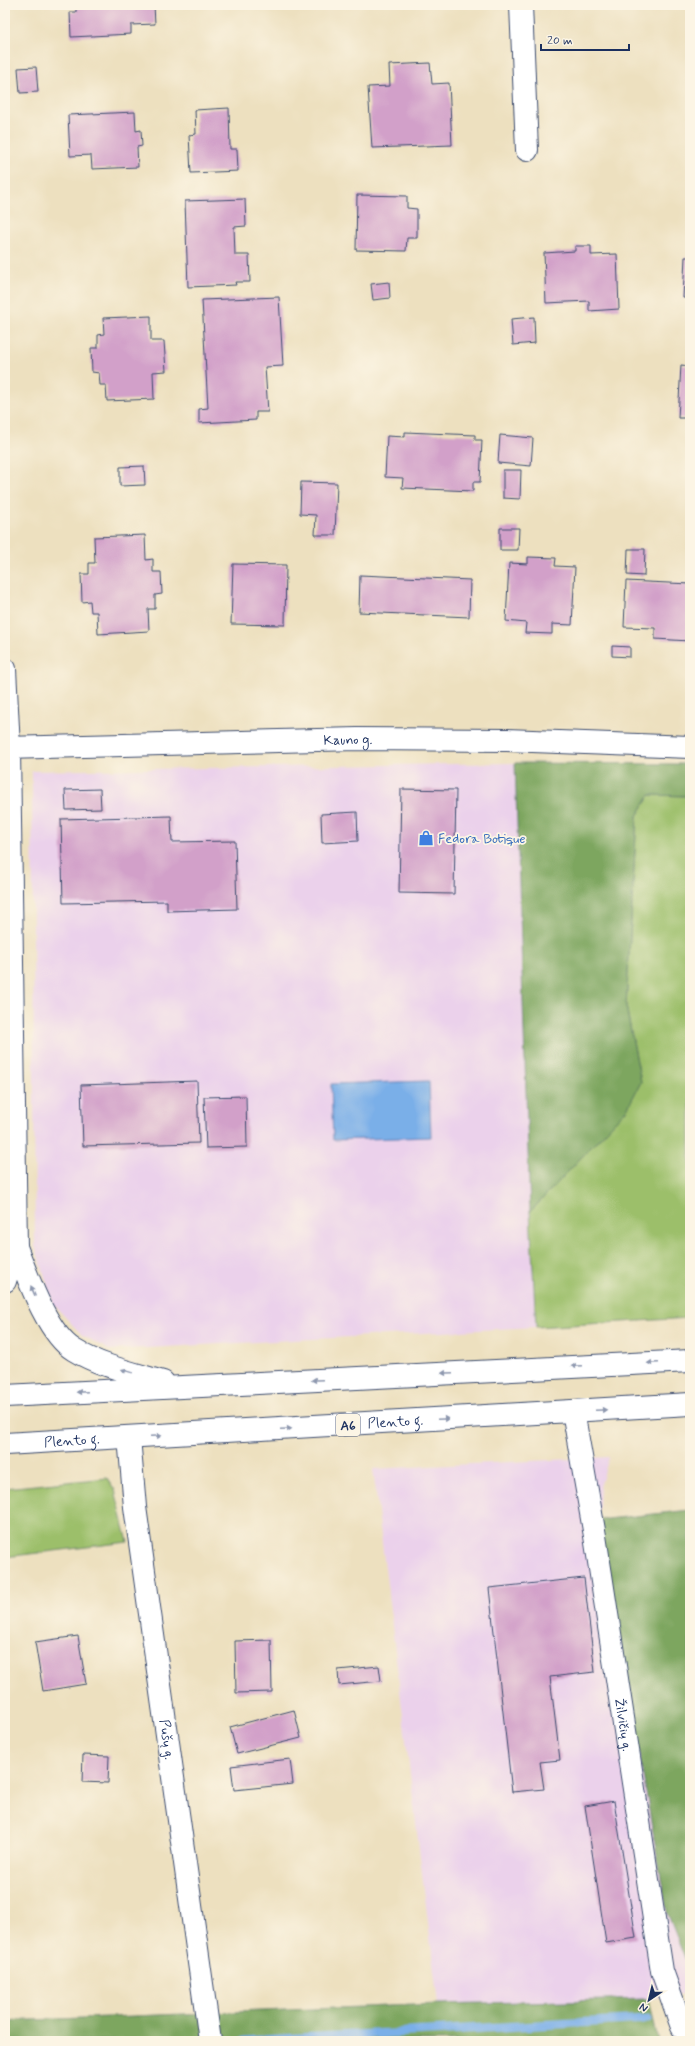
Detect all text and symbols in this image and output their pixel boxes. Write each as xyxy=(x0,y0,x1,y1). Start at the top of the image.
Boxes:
scale bar xyxy=(541,26,629,52)
text: 20 m xyxy=(547,33,573,49)
street label: Kauno g. xyxy=(323,731,373,750)
shop icon: Fedora Botique xyxy=(417,829,435,847)
place label: Fedora Botique xyxy=(438,830,526,848)
one-way arrow xyxy=(29,1284,35,1296)
one-way arrow xyxy=(647,1359,659,1366)
one-way arrow xyxy=(571,1363,583,1370)
one-way arrow xyxy=(120,1368,132,1374)
one-way arrow xyxy=(440,1370,453,1376)
one-way arrow xyxy=(311,1376,323,1383)
one-way arrow xyxy=(76,1389,88,1396)
one-way arrow xyxy=(595,1406,607,1413)
street label: Plento g. xyxy=(367,1412,424,1433)
road number: A6 xyxy=(336,1414,360,1436)
one-way arrow xyxy=(437,1416,449,1423)
one-way arrow xyxy=(280,1425,292,1432)
street label: Plento g. xyxy=(44,1430,100,1452)
one-way arrow xyxy=(150,1432,162,1439)
street label: Žilvičių g. xyxy=(610,1697,636,1753)
street label: Pušų g. xyxy=(155,1718,178,1761)
north arrow xyxy=(629,1980,669,2020)
text: N xyxy=(637,2000,651,2015)

